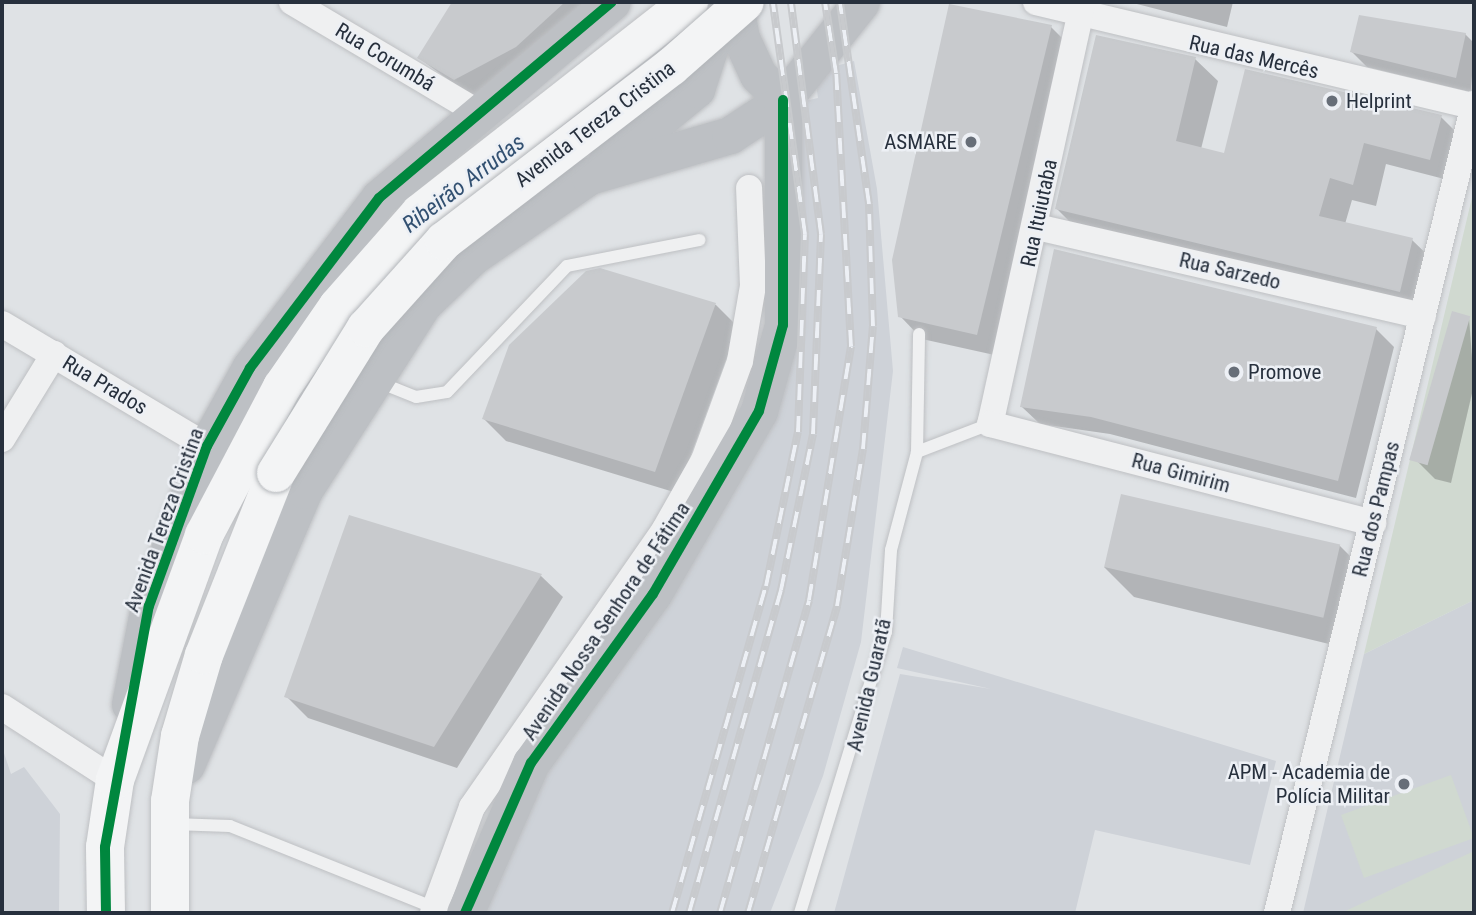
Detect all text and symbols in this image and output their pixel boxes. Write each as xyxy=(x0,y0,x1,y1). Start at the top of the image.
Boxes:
street label: Rua Corumbá xyxy=(331,18,439,96)
street label: Rua das Mercês xyxy=(1187,30,1321,84)
street label: Avenida Tereza Cristina xyxy=(510,55,680,193)
place label: Helprint xyxy=(1346,88,1412,114)
marker: Helprint xyxy=(1324,93,1340,109)
water label: Ribeirão Arrudas xyxy=(397,129,531,239)
place label: ASMARE xyxy=(884,129,957,155)
marker: ASMARE xyxy=(963,134,979,150)
street label: Rua Ituiutaba xyxy=(1015,157,1063,269)
street label: Rua Sarzedo xyxy=(1177,247,1283,295)
street label: Rua Prados xyxy=(58,350,152,420)
place label: Promove xyxy=(1248,359,1321,385)
marker: Promove xyxy=(1226,364,1242,380)
street label: Avenida Tereza Cristina xyxy=(119,424,209,616)
street label: Rua dos Pampas xyxy=(1347,439,1405,579)
street label: Rua Gimirim xyxy=(1129,448,1233,498)
street label: Avenida Nossa Senhora de Fátima xyxy=(517,497,695,745)
street label: Avenida Guaratã xyxy=(841,616,897,754)
place label: APM - Academia de Polícia Militar xyxy=(1228,759,1390,809)
marker: APM - Academia de Polícia Militar xyxy=(1396,776,1412,792)

